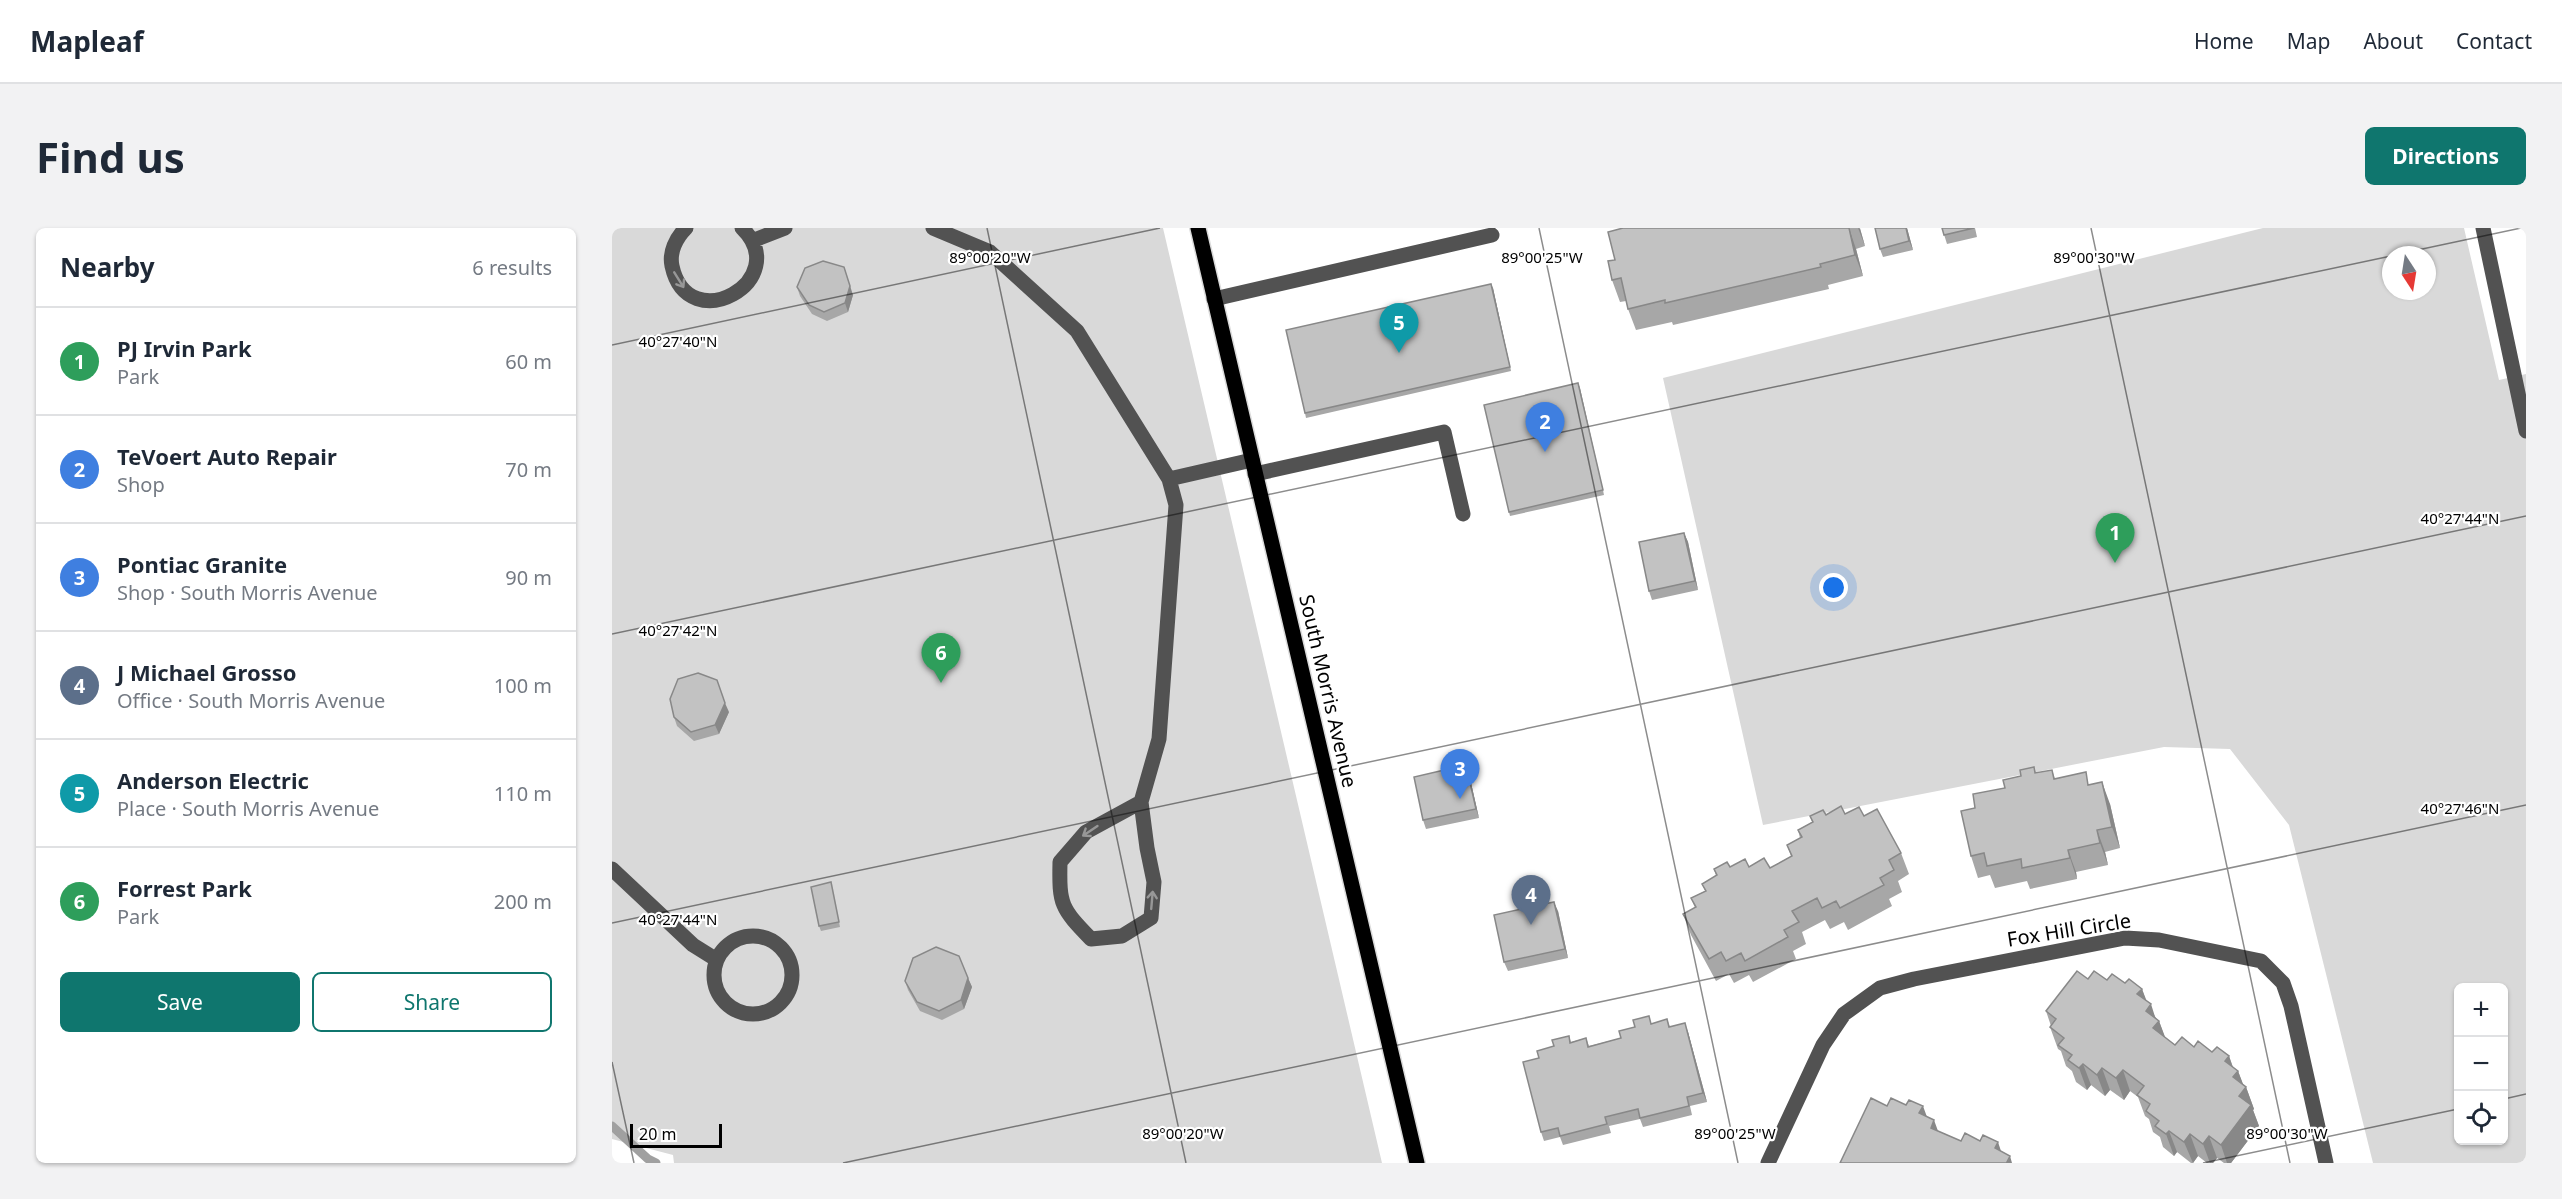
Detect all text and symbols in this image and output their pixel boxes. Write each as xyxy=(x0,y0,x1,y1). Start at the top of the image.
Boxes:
text: Mapleaf xyxy=(30,22,144,60)
text: Home xyxy=(2194,27,2254,55)
text: Map xyxy=(2287,27,2330,55)
text: About xyxy=(2363,27,2423,55)
text: Contact xyxy=(2456,27,2532,55)
button: Directions xyxy=(2365,127,2526,185)
text: Find us xyxy=(36,128,185,185)
north arrow xyxy=(2382,246,2436,300)
text: 89°00'20"W xyxy=(949,247,1031,267)
text: 89°00'25"W xyxy=(1501,247,1583,267)
text: 89°00'30"W xyxy=(2053,247,2135,267)
text: Nearby xyxy=(60,249,155,285)
text: 6 results xyxy=(472,254,552,281)
one-way arrow xyxy=(673,272,685,289)
pin: 5 xyxy=(1380,304,1418,353)
text: 40°27'40"N xyxy=(639,331,717,351)
text: PJ Irvin Park xyxy=(117,333,252,363)
text: 1 xyxy=(74,348,85,375)
text: 60 m xyxy=(505,348,552,375)
text: Park xyxy=(117,363,159,390)
pin: 2 xyxy=(1526,402,1564,452)
text: TeVoert Auto Repair xyxy=(117,441,337,471)
text: 2 xyxy=(74,456,85,483)
text: 70 m xyxy=(505,456,552,483)
text: Shop xyxy=(117,471,165,498)
text: 40°27'44"N xyxy=(2421,508,2499,528)
pin: 1 xyxy=(2096,514,2134,563)
text: Pontiac Granite xyxy=(117,549,287,579)
text: 3 xyxy=(74,564,85,591)
text: 90 m xyxy=(505,564,552,591)
your location xyxy=(1819,573,1848,602)
text: Shop · South Morris Avenue xyxy=(117,579,378,606)
street label: South Morris Avenue xyxy=(1293,592,1364,790)
text: 40°27'42"N xyxy=(639,620,717,640)
pin: 6 xyxy=(922,634,960,683)
text: J Michael Grosso xyxy=(117,657,296,687)
text: 4 xyxy=(74,672,85,699)
text: 100 m xyxy=(494,672,552,699)
text: Office · South Morris Avenue xyxy=(117,687,385,714)
pin: 3 xyxy=(1440,750,1480,799)
text: Anderson Electric xyxy=(117,765,309,795)
text: 5 xyxy=(74,780,85,807)
text: 110 m xyxy=(494,780,552,807)
text: Place · South Morris Avenue xyxy=(117,795,379,822)
text: 40°27'46"N xyxy=(2421,798,2499,818)
one-way arrow xyxy=(1082,824,1099,837)
text: Forrest Park xyxy=(117,873,252,903)
pin: 4 xyxy=(1512,876,1550,925)
text: 6 xyxy=(74,888,85,915)
text: 200 m xyxy=(494,888,552,915)
one-way arrow xyxy=(1147,891,1158,911)
text: Park xyxy=(117,903,159,930)
street label: Fox Hill Circle xyxy=(2005,906,2133,953)
text: 40°27'44"N xyxy=(639,909,717,929)
button: Save xyxy=(60,972,300,1032)
button: Share xyxy=(312,972,552,1032)
map controls xyxy=(2454,983,2508,1145)
button: + xyxy=(2454,983,2508,1037)
button: − xyxy=(2454,1037,2508,1091)
button: locate xyxy=(2454,1091,2508,1145)
scale bar xyxy=(630,1121,722,1148)
text: 20 m xyxy=(639,1123,676,1145)
text: 89°00'20"W xyxy=(1142,1123,1224,1143)
text: 89°00'25"W xyxy=(1694,1123,1776,1143)
text: 89°00'30"W xyxy=(2246,1123,2328,1143)

